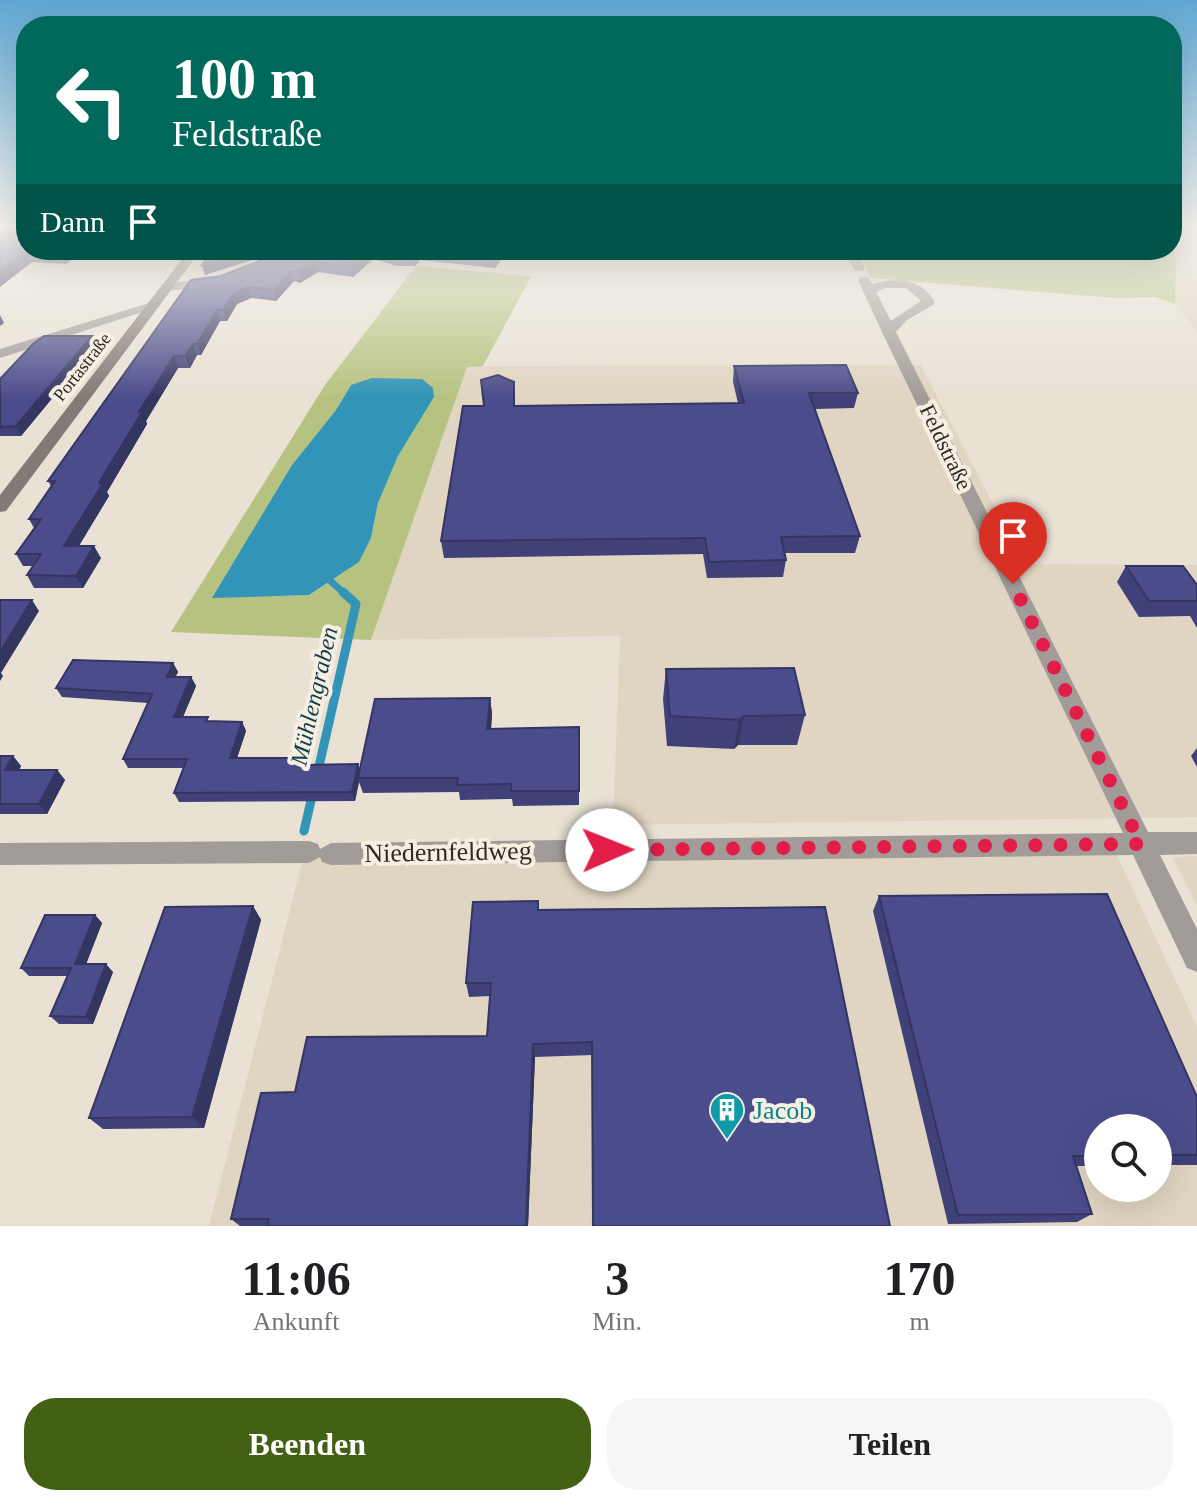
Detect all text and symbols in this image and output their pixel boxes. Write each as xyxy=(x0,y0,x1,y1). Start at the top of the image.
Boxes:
icon: left xyxy=(40,48,144,152)
text: 100 m xyxy=(172,48,317,110)
text: Feldstraße xyxy=(172,114,322,154)
icon: arrive xyxy=(121,200,165,244)
text: Dann xyxy=(40,205,105,238)
street label: Portastraße xyxy=(49,329,115,405)
street label: Feldstraße xyxy=(915,400,977,494)
pin xyxy=(979,502,1047,584)
icon: arrive xyxy=(991,514,1035,558)
water label: Mühlengraben xyxy=(285,624,343,769)
position arrow xyxy=(565,808,649,892)
street label: Niedernfeldweg xyxy=(364,836,532,868)
building icon: Jacob xyxy=(708,1091,746,1141)
place label: Jacob xyxy=(753,1096,812,1125)
map controls xyxy=(1084,1114,1172,1202)
button: search xyxy=(1084,1114,1172,1202)
text: 11:06 xyxy=(241,1252,351,1305)
text: 3 xyxy=(605,1252,629,1305)
text: 170 xyxy=(884,1252,956,1305)
text: Ankunft xyxy=(253,1307,339,1336)
text: Min. xyxy=(592,1307,642,1336)
text: m xyxy=(909,1307,930,1336)
button: Beenden xyxy=(24,1398,591,1490)
button: Teilen xyxy=(607,1398,1173,1490)

